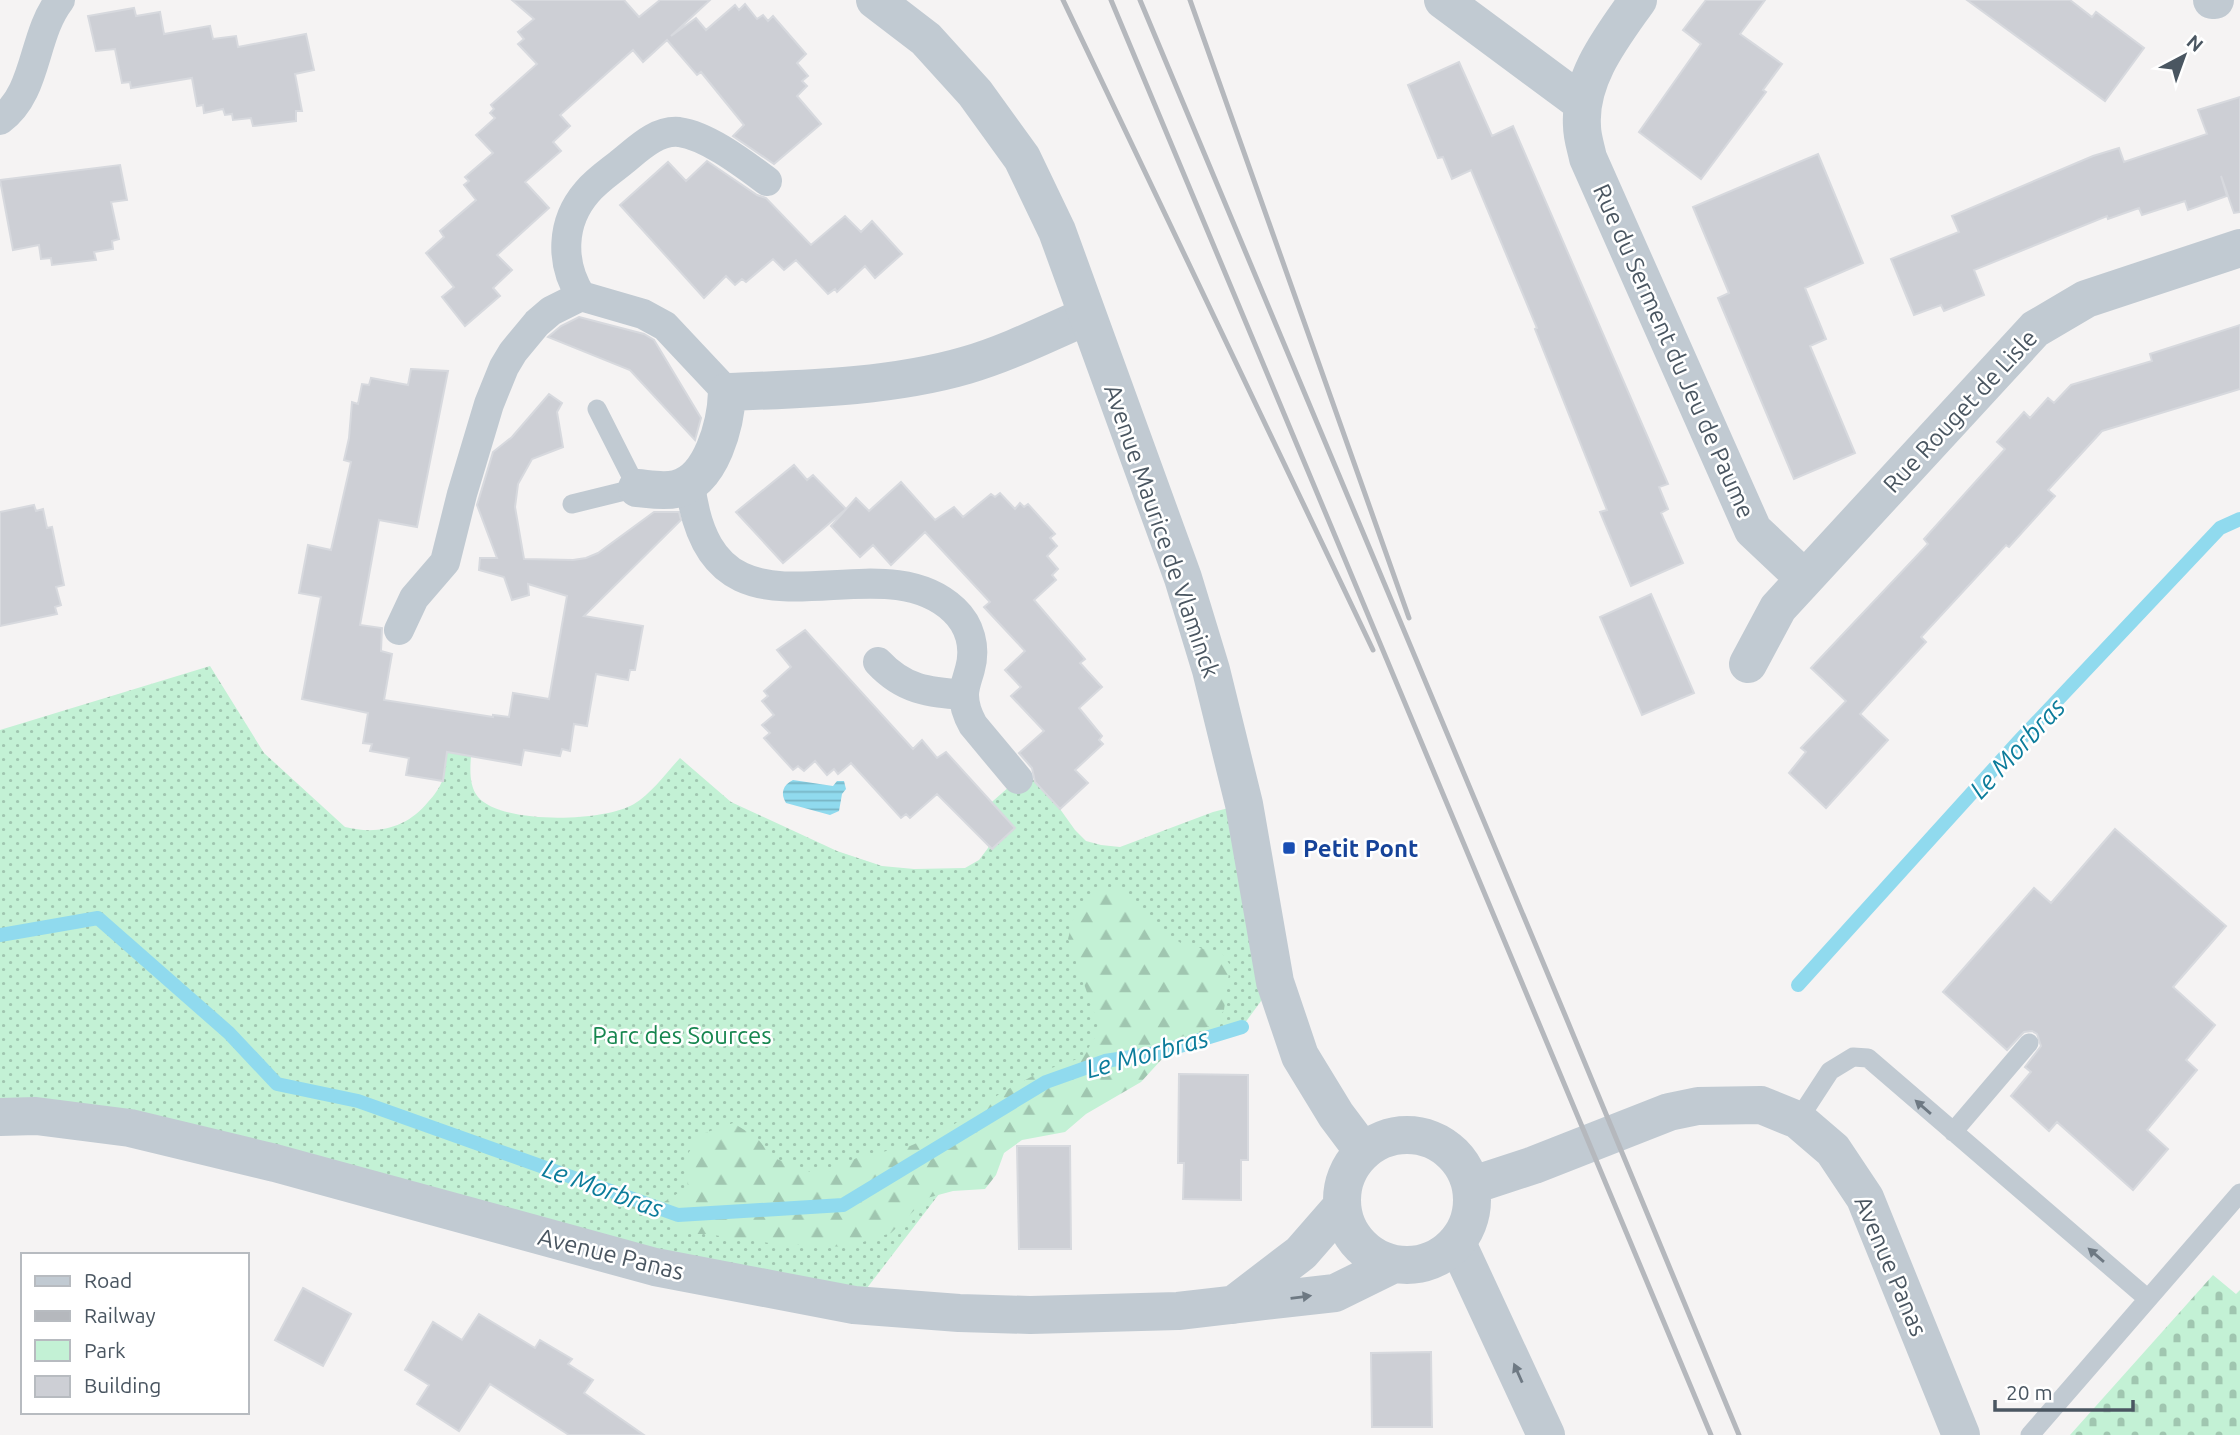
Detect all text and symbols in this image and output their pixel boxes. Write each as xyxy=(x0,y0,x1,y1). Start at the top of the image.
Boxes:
north arrow xyxy=(2149,21,2219,91)
text: N xyxy=(2183,30,2208,56)
street label: Rue du Serment du Jeu de Paume xyxy=(1588,180,1760,522)
street label: Rue Rouget de Lisle xyxy=(1878,324,2042,498)
street label: Avenue Maurice de Vlaminck xyxy=(1099,381,1225,681)
water label: Le Morbras xyxy=(1963,692,2071,804)
place label: Petit Pont xyxy=(1303,835,1418,862)
marker: Petit Pont xyxy=(1281,840,1297,856)
park label: Parc des Sources xyxy=(592,1022,772,1049)
water label: Le Morbras xyxy=(1082,1023,1212,1083)
one-way arrow xyxy=(1915,1100,1932,1115)
water label: Le Morbras xyxy=(539,1153,667,1223)
street label: Avenue Panas xyxy=(1849,1192,1933,1340)
street label: Avenue Panas xyxy=(535,1223,687,1285)
one-way arrow xyxy=(2087,1247,2105,1263)
legend xyxy=(21,1253,248,1414)
text: Road xyxy=(84,1268,132,1292)
one-way arrow xyxy=(1290,1292,1312,1303)
text: Railway xyxy=(84,1303,156,1327)
text: Park xyxy=(84,1338,126,1362)
one-way arrow xyxy=(1512,1363,1524,1383)
scale bar xyxy=(1995,1368,2133,1412)
text: Building xyxy=(84,1373,161,1397)
text: 20 m xyxy=(2006,1380,2053,1404)

